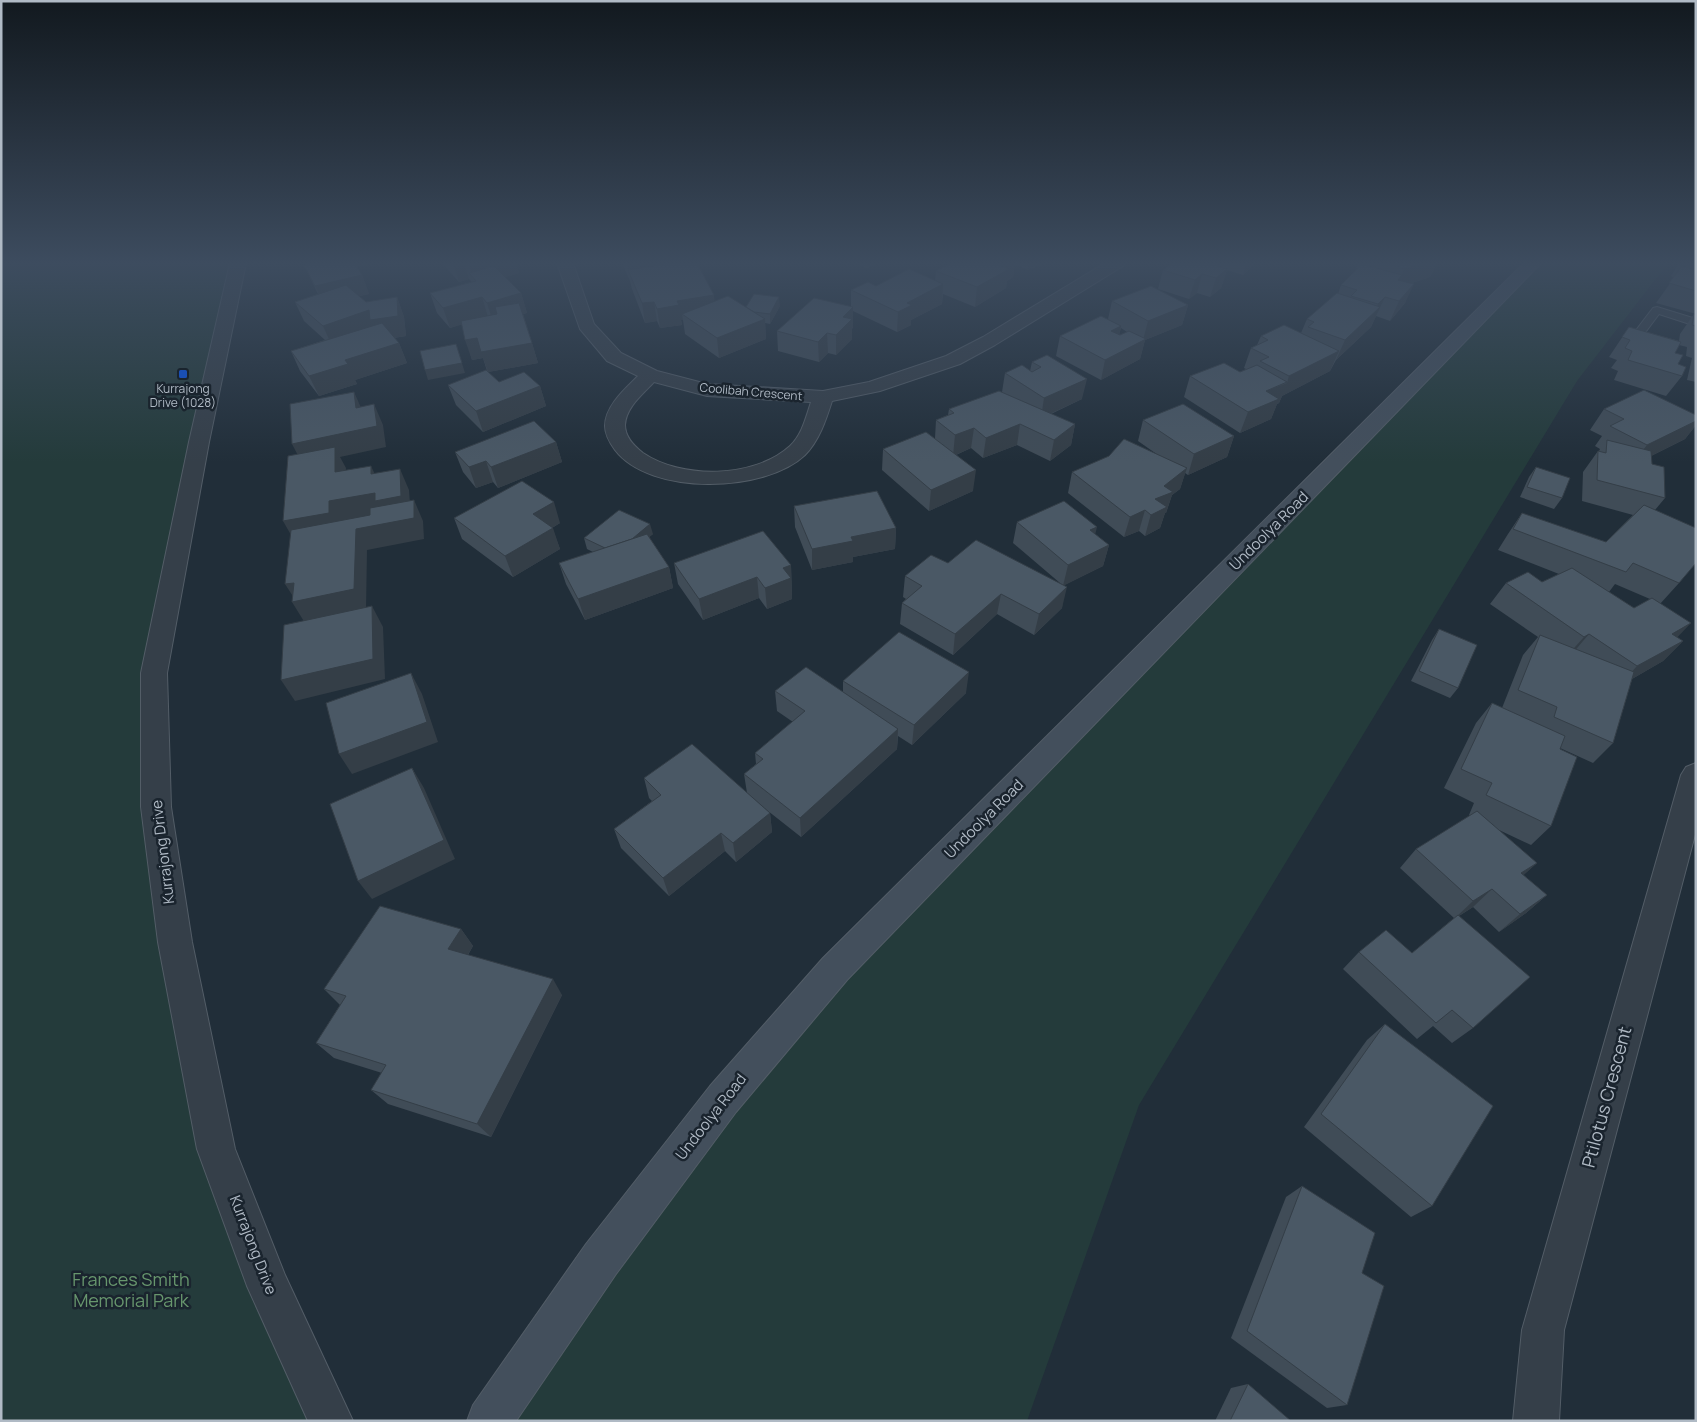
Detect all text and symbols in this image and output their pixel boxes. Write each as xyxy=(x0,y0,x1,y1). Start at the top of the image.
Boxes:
marker: Kurrajong Drive (1028) xyxy=(177,368,189,380)
street label: Coolibah Crescent xyxy=(699,379,803,404)
place label: Kurrajong Drive (1028) xyxy=(150,380,216,411)
street label: Undoolya Road xyxy=(1224,486,1313,575)
street label: Undoolya Road xyxy=(939,774,1028,863)
street label: Kurrajong Drive xyxy=(146,799,179,905)
street label: Ptilotus Crescent xyxy=(1576,1024,1636,1170)
street label: Undoolya Road xyxy=(670,1069,751,1164)
street label: Kurrajong Drive xyxy=(225,1192,282,1298)
park label: Frances Smith Memorial Park xyxy=(72,1267,190,1312)

